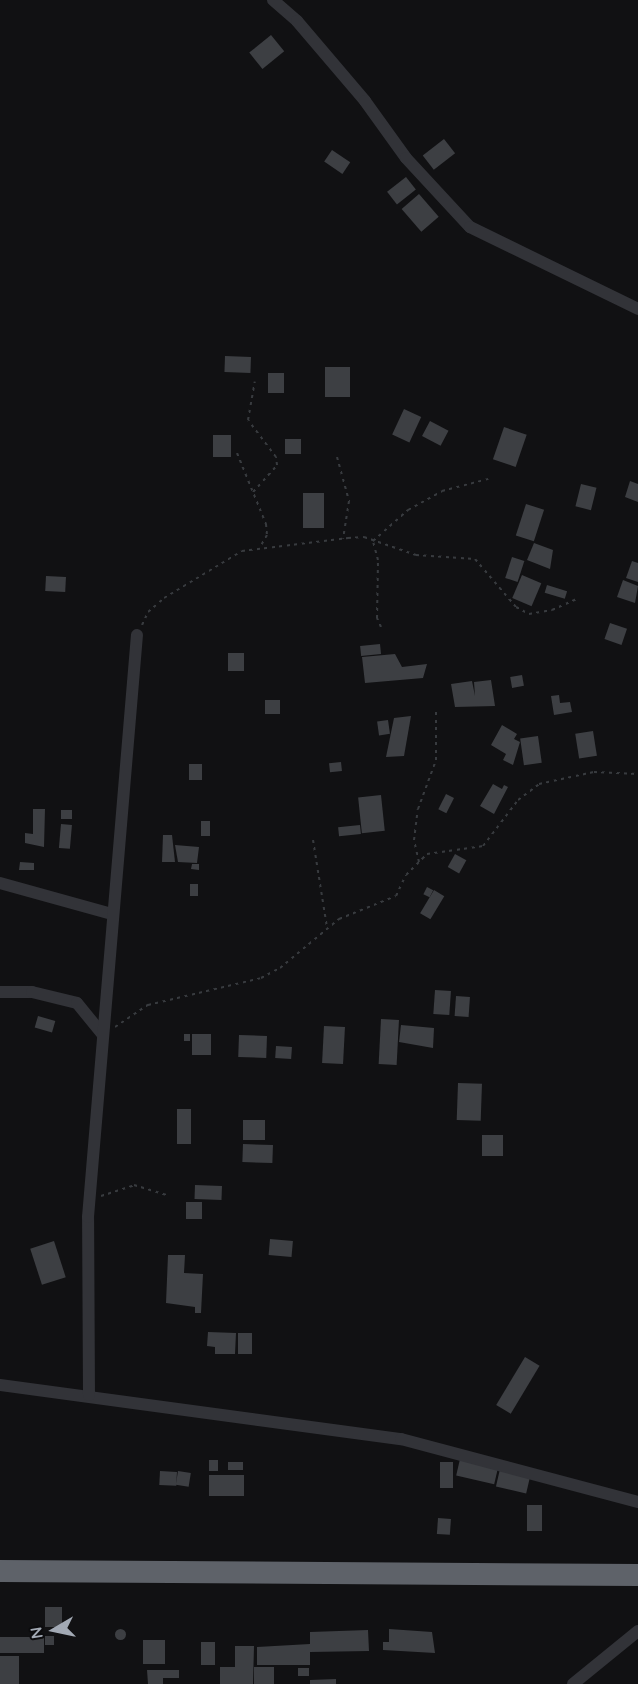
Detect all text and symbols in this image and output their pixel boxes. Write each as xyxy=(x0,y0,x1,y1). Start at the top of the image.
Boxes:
north arrow xyxy=(24,1600,84,1660)
text: N xyxy=(25,1625,47,1640)

